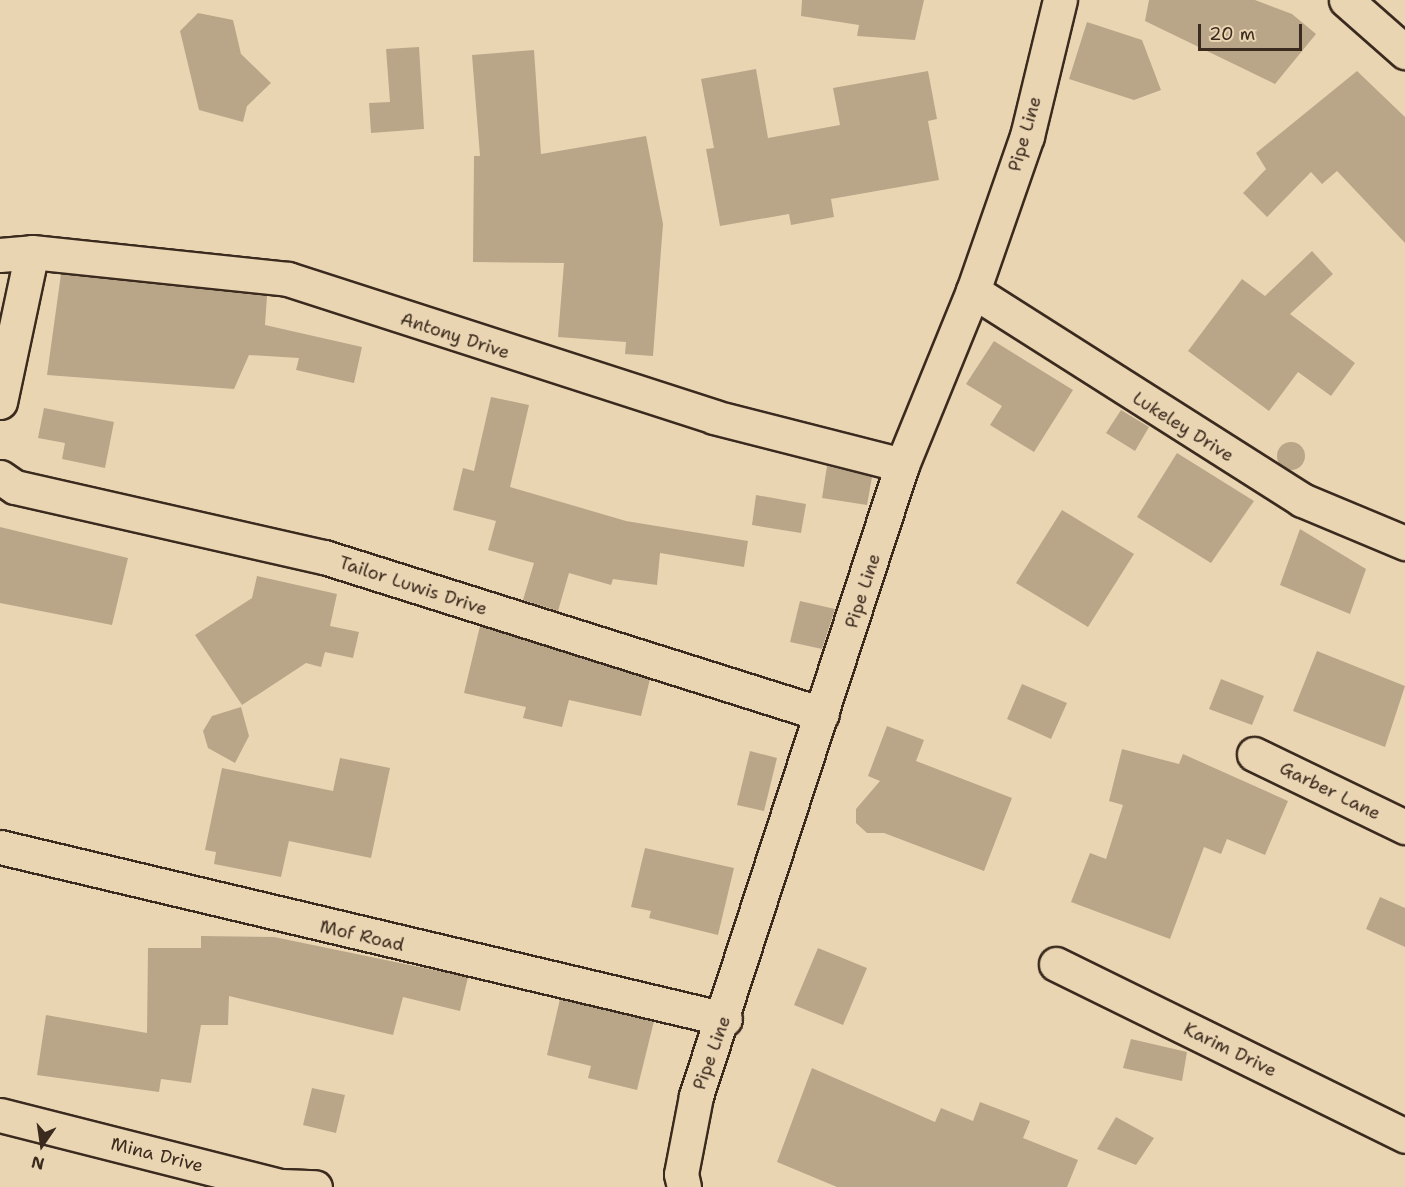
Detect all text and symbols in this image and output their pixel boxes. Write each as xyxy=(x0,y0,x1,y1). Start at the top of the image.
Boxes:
scale bar xyxy=(1201,12,1304,50)
text: 20 m xyxy=(1209,22,1255,46)
street label: Pipe Line xyxy=(1004,94,1046,174)
street label: Antony Drive xyxy=(398,308,512,364)
street label: Lukeley Drive xyxy=(1128,387,1238,467)
street label: Pipe Line xyxy=(841,551,885,631)
street label: Tailor Luwis Drive xyxy=(336,552,490,620)
street label: Garber Lane xyxy=(1276,757,1384,825)
street label: Mof Road xyxy=(318,916,406,956)
street label: Pipe Line xyxy=(689,1013,735,1093)
street label: Karim Drive xyxy=(1180,1018,1280,1082)
north arrow xyxy=(12,1115,72,1175)
street label: Mina Drive xyxy=(109,1133,205,1177)
text: N xyxy=(29,1151,46,1175)

